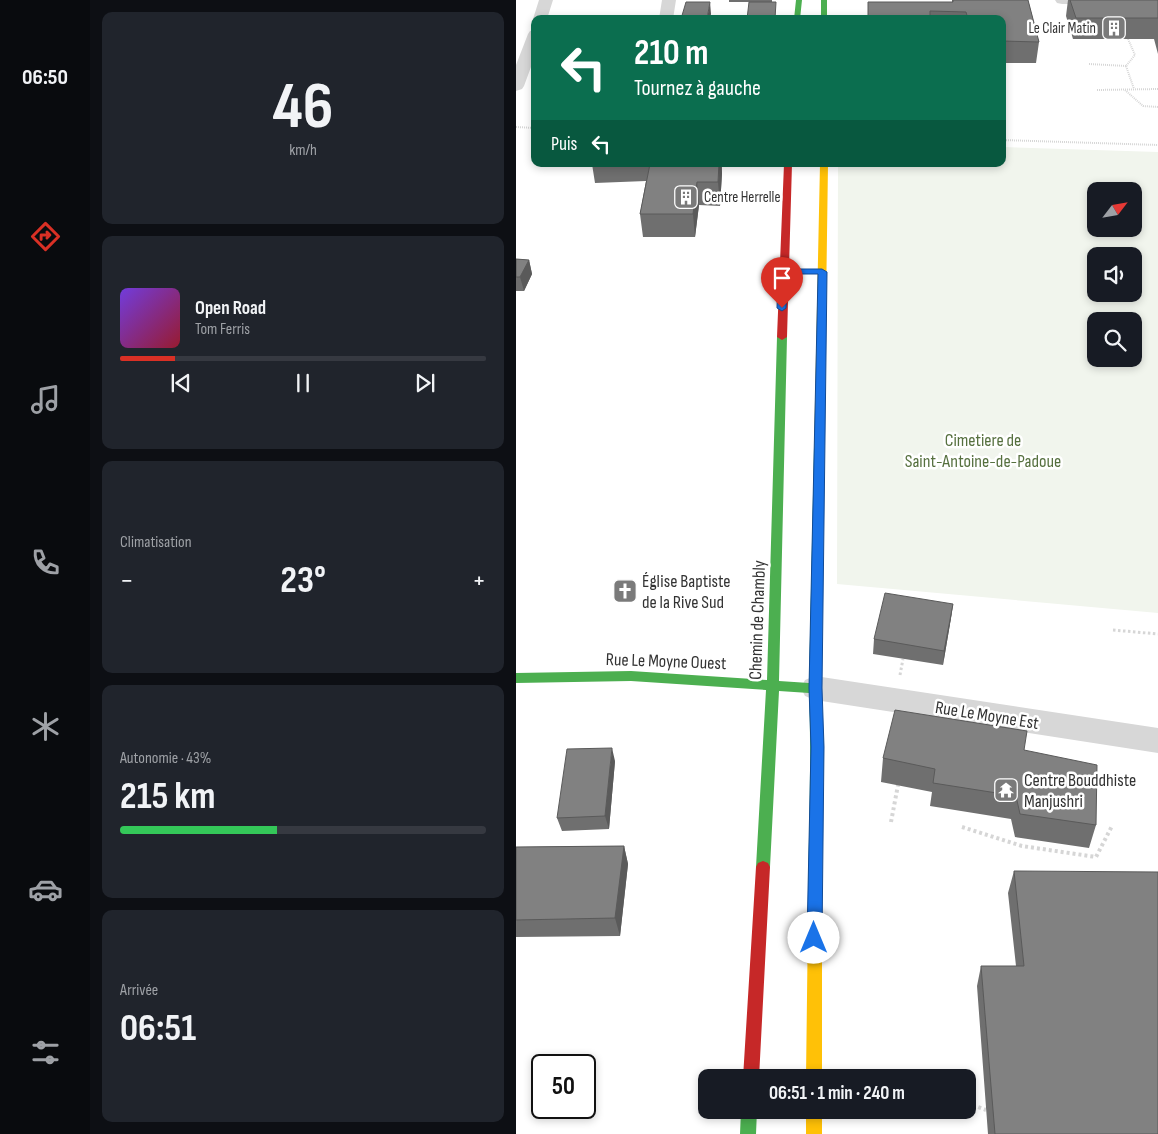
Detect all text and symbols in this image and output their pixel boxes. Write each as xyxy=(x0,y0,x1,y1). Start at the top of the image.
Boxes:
building icon: Le Clair Matin xyxy=(1101,15,1127,41)
place label: Le Clair Matin xyxy=(1028,19,1096,38)
text: 210 m xyxy=(634,32,708,75)
icon: left xyxy=(551,35,616,100)
text: 06:50 xyxy=(22,64,68,91)
text: 46 xyxy=(273,69,333,147)
text: Tournez à gauche xyxy=(634,75,761,102)
icon: left xyxy=(587,130,615,158)
text: Puis xyxy=(551,133,577,156)
text: km/h xyxy=(289,141,317,160)
north arrow xyxy=(1087,182,1142,238)
map controls xyxy=(1087,182,1142,367)
building icon: Centre Herrelle xyxy=(673,184,699,210)
place label: Centre Herrelle xyxy=(704,188,780,207)
icon: directions xyxy=(28,219,63,254)
button: sound xyxy=(1087,247,1142,302)
pin xyxy=(761,257,803,308)
icon: arrive xyxy=(768,264,796,292)
text: Open Road xyxy=(195,297,266,320)
button: search xyxy=(1087,312,1142,367)
text: Tom Ferris xyxy=(195,320,250,339)
icon: previous xyxy=(167,369,195,397)
icon: pause xyxy=(289,369,317,397)
icon: next xyxy=(411,369,439,397)
icon: music xyxy=(28,382,63,417)
park label: Cimetiere de Saint-Antoine-de-Padoue xyxy=(905,430,1061,472)
text: Climatisation xyxy=(120,533,192,552)
icon: phone xyxy=(28,545,63,580)
text: 23° xyxy=(280,558,326,603)
street label: Chemin de Chambly xyxy=(745,560,770,680)
text: − xyxy=(120,564,134,597)
text: + xyxy=(472,564,486,597)
place label: Église Baptiste de la Rive Sud xyxy=(642,571,731,613)
church icon: Église Baptiste de la Rive Sud xyxy=(612,578,638,604)
street label: Rue Le Moyne Ouest xyxy=(605,649,727,674)
street label: Rue Le Moyne Est xyxy=(934,697,1041,734)
icon: climate xyxy=(28,709,63,744)
text: Autonomie · 43% xyxy=(120,749,211,768)
place label: Centre Bouddhiste Manjushri xyxy=(1024,770,1136,812)
text: 215 km xyxy=(120,774,216,819)
temple icon: Centre Bouddhiste Manjushri xyxy=(993,777,1019,803)
icon: car xyxy=(28,872,63,907)
position arrow xyxy=(787,911,839,963)
text: Arrivée xyxy=(120,981,158,1000)
text: 06:51 xyxy=(120,1006,196,1051)
icon: filters xyxy=(28,1035,63,1070)
speed limit sign: 50 xyxy=(531,1054,596,1119)
text: 06:51 · 1 min · 240 m xyxy=(769,1082,905,1105)

